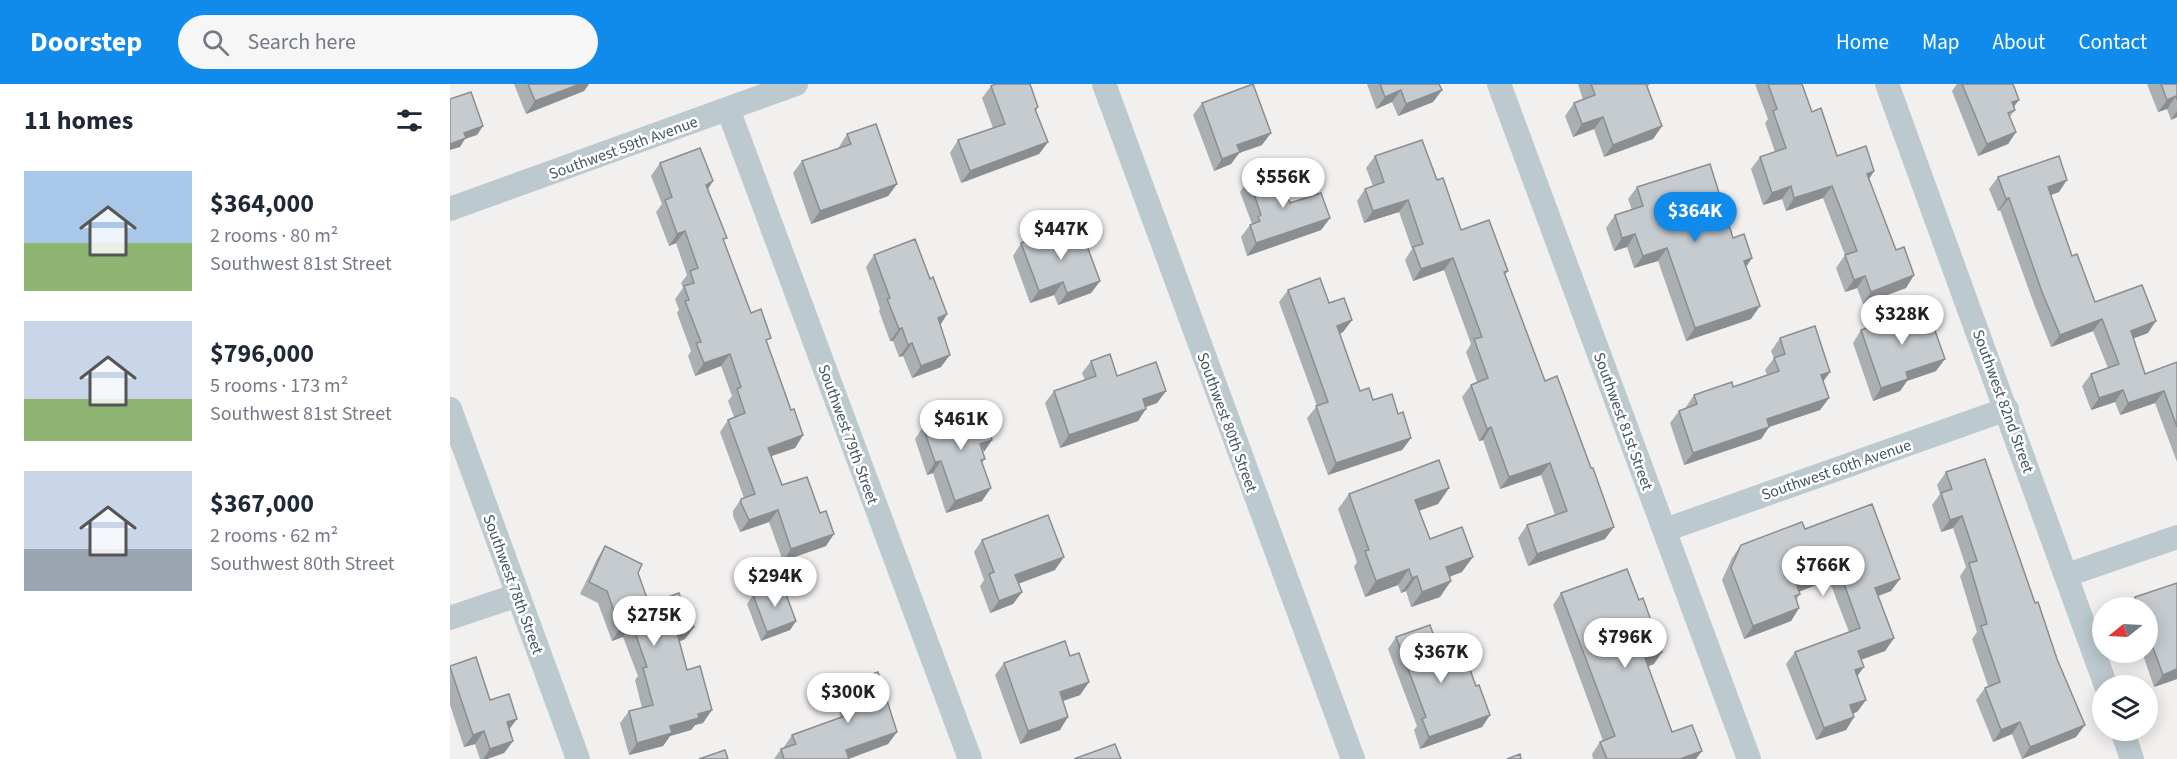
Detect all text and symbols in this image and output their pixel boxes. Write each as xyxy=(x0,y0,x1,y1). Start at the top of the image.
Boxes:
search box xyxy=(178,15,598,69)
text: Doorstep xyxy=(30,22,142,62)
icon: search xyxy=(199,26,232,59)
text: Search here xyxy=(247,26,356,58)
text: Home xyxy=(1836,27,1889,57)
text: Map xyxy=(1922,27,1960,57)
text: About xyxy=(1993,27,2045,57)
text: Contact xyxy=(2078,27,2147,57)
text: 11 homes xyxy=(24,102,133,139)
icon: filters xyxy=(393,104,426,137)
street label: Southwest 59th Avenue xyxy=(546,111,701,185)
pin: $556K xyxy=(1241,158,1325,209)
text: $556K xyxy=(1256,163,1310,191)
text: $364,000 xyxy=(210,185,314,222)
pin: $364K xyxy=(1653,192,1737,243)
icon: home xyxy=(72,195,144,267)
text: $364K xyxy=(1668,197,1722,225)
pin: $447K xyxy=(1019,210,1103,261)
text: $447K xyxy=(1034,215,1088,243)
text: 2 rooms · 80 m² xyxy=(210,222,338,250)
text: Southwest 81st Street xyxy=(210,250,392,278)
pin: $328K xyxy=(1860,295,1944,346)
text: $328K xyxy=(1875,300,1929,328)
street label: Southwest 82nd Street xyxy=(1967,327,2039,477)
text: $796,000 xyxy=(210,335,314,372)
icon: home xyxy=(72,345,144,417)
street label: Southwest 80th Street xyxy=(1191,349,1263,496)
street label: Southwest 81st Street xyxy=(1588,349,1658,494)
street label: Southwest 79th Street xyxy=(812,361,884,508)
text: 5 rooms · 173 m² xyxy=(210,372,348,400)
text: Southwest 81st Street xyxy=(210,400,392,428)
pin: $461K xyxy=(919,400,1003,451)
text: $461K xyxy=(934,405,988,433)
street label: Southwest 60th Avenue xyxy=(1759,434,1914,506)
text: $367,000 xyxy=(210,485,314,522)
icon: home xyxy=(72,495,144,567)
street label: Southwest 78th Street xyxy=(477,511,549,658)
text: 2 rooms · 62 m² xyxy=(210,522,338,550)
pin: $766K xyxy=(1781,546,1865,597)
text: Southwest 80th Street xyxy=(210,550,395,578)
text: $766K xyxy=(1796,551,1850,579)
pin: $294K xyxy=(733,557,817,608)
text: $294K xyxy=(748,562,802,590)
pin: $275K xyxy=(612,596,696,647)
north arrow xyxy=(2092,597,2158,663)
map controls xyxy=(2092,597,2158,741)
text: $275K xyxy=(627,601,681,629)
pin: $796K xyxy=(1583,618,1667,669)
text: $796K xyxy=(1598,623,1652,651)
pin: $367K xyxy=(1399,633,1483,684)
text: $367K xyxy=(1414,638,1468,666)
pin: $300K xyxy=(806,673,890,724)
button: layers xyxy=(2092,675,2158,741)
text: $300K xyxy=(821,678,875,706)

